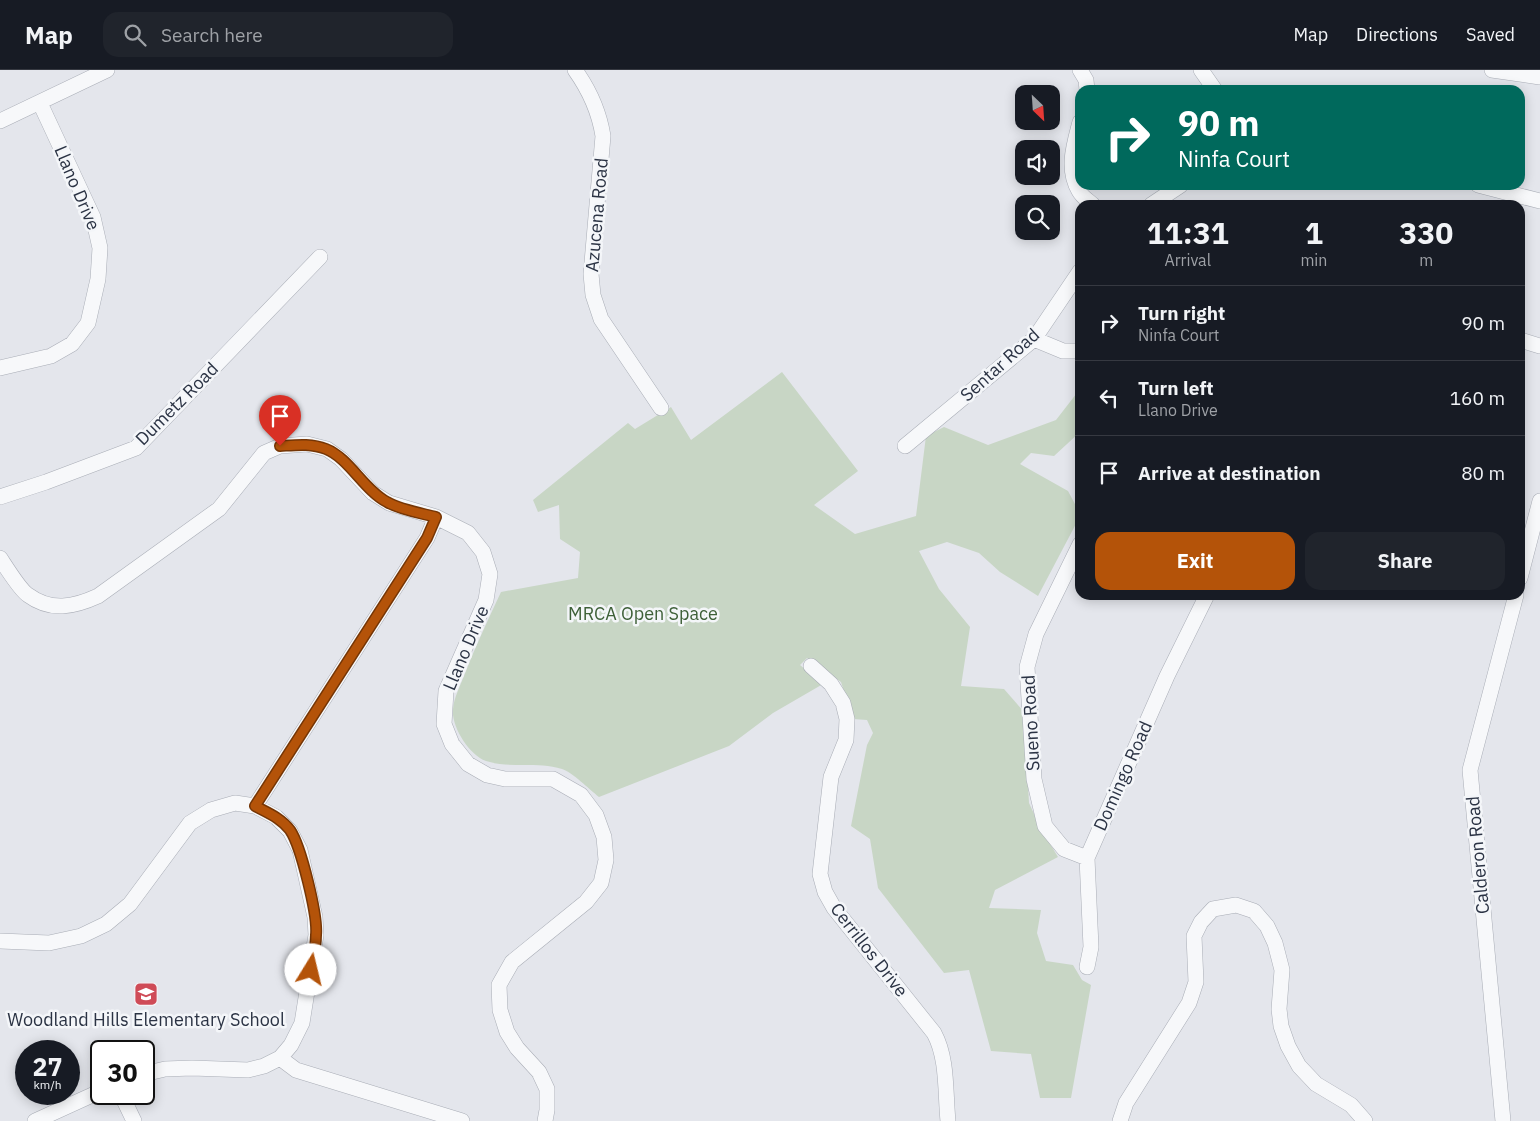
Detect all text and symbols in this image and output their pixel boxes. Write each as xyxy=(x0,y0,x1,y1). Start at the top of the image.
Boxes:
search box xyxy=(103,12,453,57)
text: Map xyxy=(25,19,73,51)
icon: search xyxy=(121,21,149,49)
text: Search here xyxy=(161,23,263,47)
text: Map xyxy=(1293,23,1328,46)
text: Directions xyxy=(1356,23,1438,46)
text: Saved xyxy=(1466,23,1515,46)
north arrow xyxy=(1015,85,1060,130)
map controls xyxy=(1015,85,1060,240)
text: 90 m xyxy=(1178,100,1260,146)
icon: right xyxy=(1095,105,1160,170)
button: sound xyxy=(1015,140,1060,185)
street label: Llano Drive xyxy=(49,142,106,234)
text: Ninfa Court xyxy=(1178,144,1290,173)
street label: Azucena Road xyxy=(580,157,613,273)
button: search xyxy=(1015,195,1060,240)
text: 11:31 xyxy=(1147,213,1229,252)
text: 1 xyxy=(1305,213,1323,252)
text: 330 xyxy=(1399,213,1453,252)
text: Arrival xyxy=(1164,250,1211,270)
text: min xyxy=(1300,250,1327,270)
text: m xyxy=(1419,250,1433,270)
text: Turn right xyxy=(1138,301,1225,325)
icon: right xyxy=(1095,309,1123,337)
text: 90 m xyxy=(1461,311,1505,335)
street label: Sentar Road xyxy=(955,323,1044,406)
text: Ninfa Court xyxy=(1138,325,1219,345)
street label: Dumetz Road xyxy=(130,357,223,450)
text: Turn left xyxy=(1138,376,1214,400)
icon: left xyxy=(1095,384,1123,412)
text: 160 m xyxy=(1450,386,1505,410)
pin xyxy=(259,395,301,446)
text: Llano Drive xyxy=(1138,400,1218,420)
icon: arrive xyxy=(266,402,294,430)
icon: arrive xyxy=(1095,459,1123,487)
text: Arrive at destination xyxy=(1138,461,1321,485)
text: 80 m xyxy=(1461,461,1505,485)
button: Exit xyxy=(1095,532,1295,590)
button: Share xyxy=(1305,532,1505,590)
street label: Llano Drive xyxy=(437,602,494,694)
park label: MRCA Open Space xyxy=(568,602,718,625)
street label: Sueno Road xyxy=(1016,674,1045,772)
street label: Domingo Road xyxy=(1088,717,1157,834)
street label: Calderon Road xyxy=(1461,795,1494,915)
street label: Cerrillos Drive xyxy=(825,898,913,1002)
position arrow xyxy=(284,943,336,995)
school or university icon: Woodland Hills Elementary School xyxy=(133,981,159,1007)
place label: Woodland Hills Elementary School xyxy=(7,1008,285,1031)
speed limit sign: 30 xyxy=(90,1040,155,1105)
text: 27 xyxy=(32,1050,63,1083)
text: km/h xyxy=(33,1077,62,1092)

